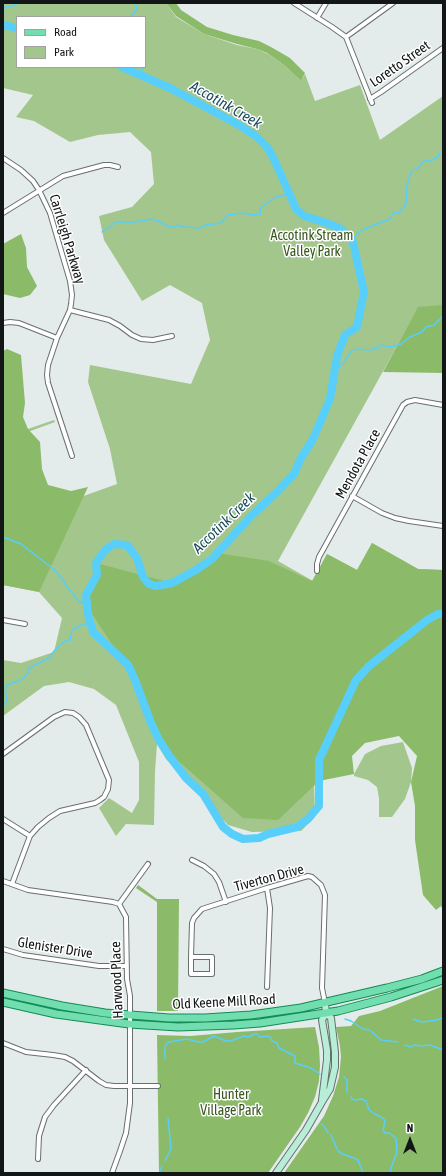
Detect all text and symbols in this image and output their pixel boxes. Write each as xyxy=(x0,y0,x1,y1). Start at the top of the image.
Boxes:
legend xyxy=(16,16,146,68)
text: Road xyxy=(54,25,77,39)
street label: Loretto Street xyxy=(367,37,433,91)
text: Park xyxy=(54,45,74,59)
water label: Accotink Creek xyxy=(187,77,265,133)
street label: Carrleigh Parkway xyxy=(45,192,89,286)
park label: Accotink Stream Valley Park xyxy=(271,228,353,260)
street label: Mendota Place xyxy=(332,426,384,502)
water label: Accotink Creek xyxy=(189,489,259,557)
street label: Tiverton Drive xyxy=(232,861,306,895)
street label: Glenister Drive xyxy=(16,934,94,962)
street label: Harwood Place xyxy=(107,941,127,1019)
street label: Old Keene Mill Road xyxy=(172,991,276,1013)
park label: Hunter Village Park xyxy=(200,1087,262,1120)
north arrow xyxy=(390,1120,430,1160)
text: N xyxy=(407,1122,413,1134)

